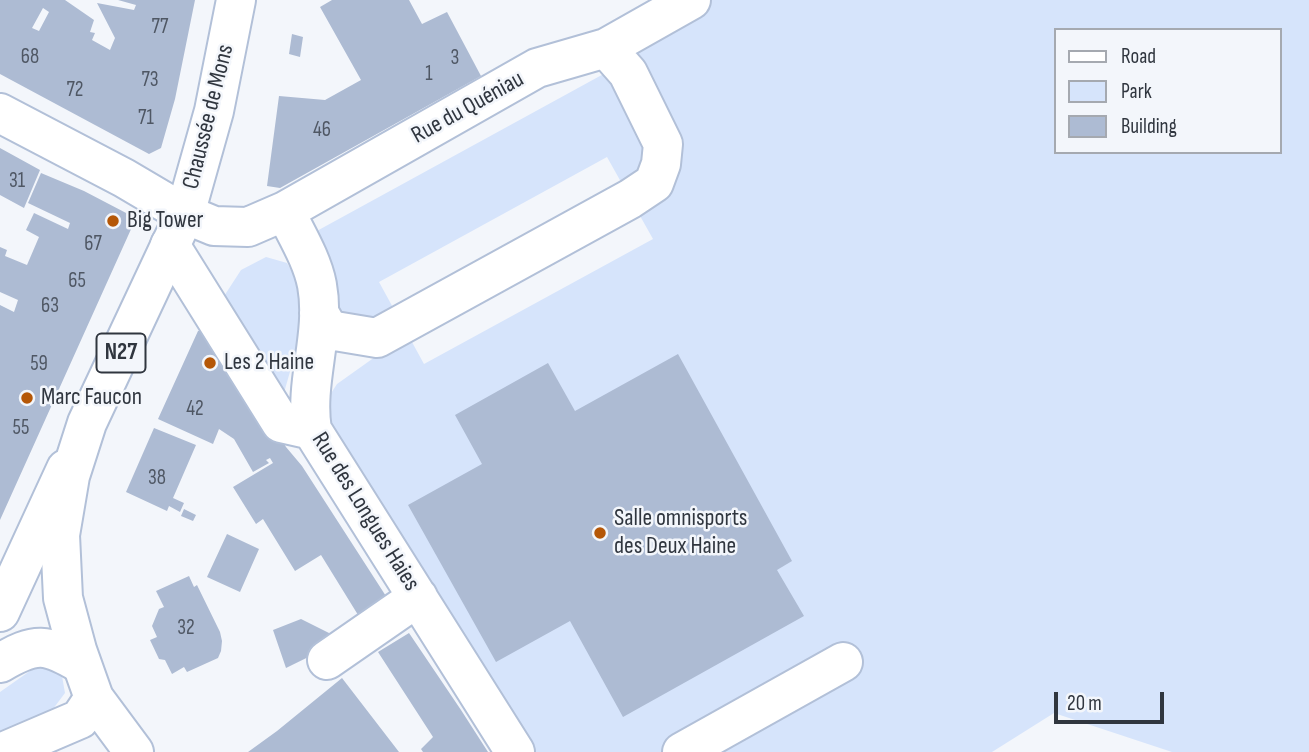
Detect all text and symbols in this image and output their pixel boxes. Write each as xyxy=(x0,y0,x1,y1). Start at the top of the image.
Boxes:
house number: 77 xyxy=(152,15,168,41)
legend xyxy=(1054,28,1281,154)
street label: Chaussée de Mons xyxy=(177,42,241,192)
text: Road xyxy=(1121,44,1156,69)
house number: 68 xyxy=(21,45,39,71)
house number: 3 xyxy=(451,46,459,72)
house number: 1 xyxy=(425,62,433,88)
street label: Rue du Quéniau xyxy=(407,65,529,151)
house number: 73 xyxy=(141,68,159,94)
house number: 72 xyxy=(66,78,84,104)
text: Park xyxy=(1121,79,1152,104)
house number: 71 xyxy=(138,106,154,132)
text: Building xyxy=(1121,114,1177,139)
house number: 46 xyxy=(313,118,331,144)
house number: 31 xyxy=(9,169,25,195)
place label: Big Tower xyxy=(127,207,203,235)
marker: Big Tower xyxy=(105,213,121,229)
house number: 67 xyxy=(84,232,102,258)
house number: 65 xyxy=(68,269,86,295)
house number: 63 xyxy=(41,294,59,320)
road number: N27 xyxy=(96,334,146,372)
place label: Les 2 Haine xyxy=(224,349,314,377)
house number: 59 xyxy=(30,352,48,378)
marker: Les 2 Haine xyxy=(202,355,218,371)
place label: Marc Faucon xyxy=(41,384,142,412)
marker: Marc Faucon xyxy=(19,390,35,406)
house number: 42 xyxy=(186,397,204,423)
house number: 55 xyxy=(13,416,29,442)
street label: Rue des Longues Haies xyxy=(305,427,425,597)
house number: 38 xyxy=(148,466,166,492)
place label: Salle omnisports des Deux Haine xyxy=(614,505,747,561)
marker: Salle omnisports des Deux Haine xyxy=(592,525,608,541)
house number: 32 xyxy=(177,616,195,642)
scale bar xyxy=(1057,678,1167,722)
text: 20 m xyxy=(1067,691,1102,716)

